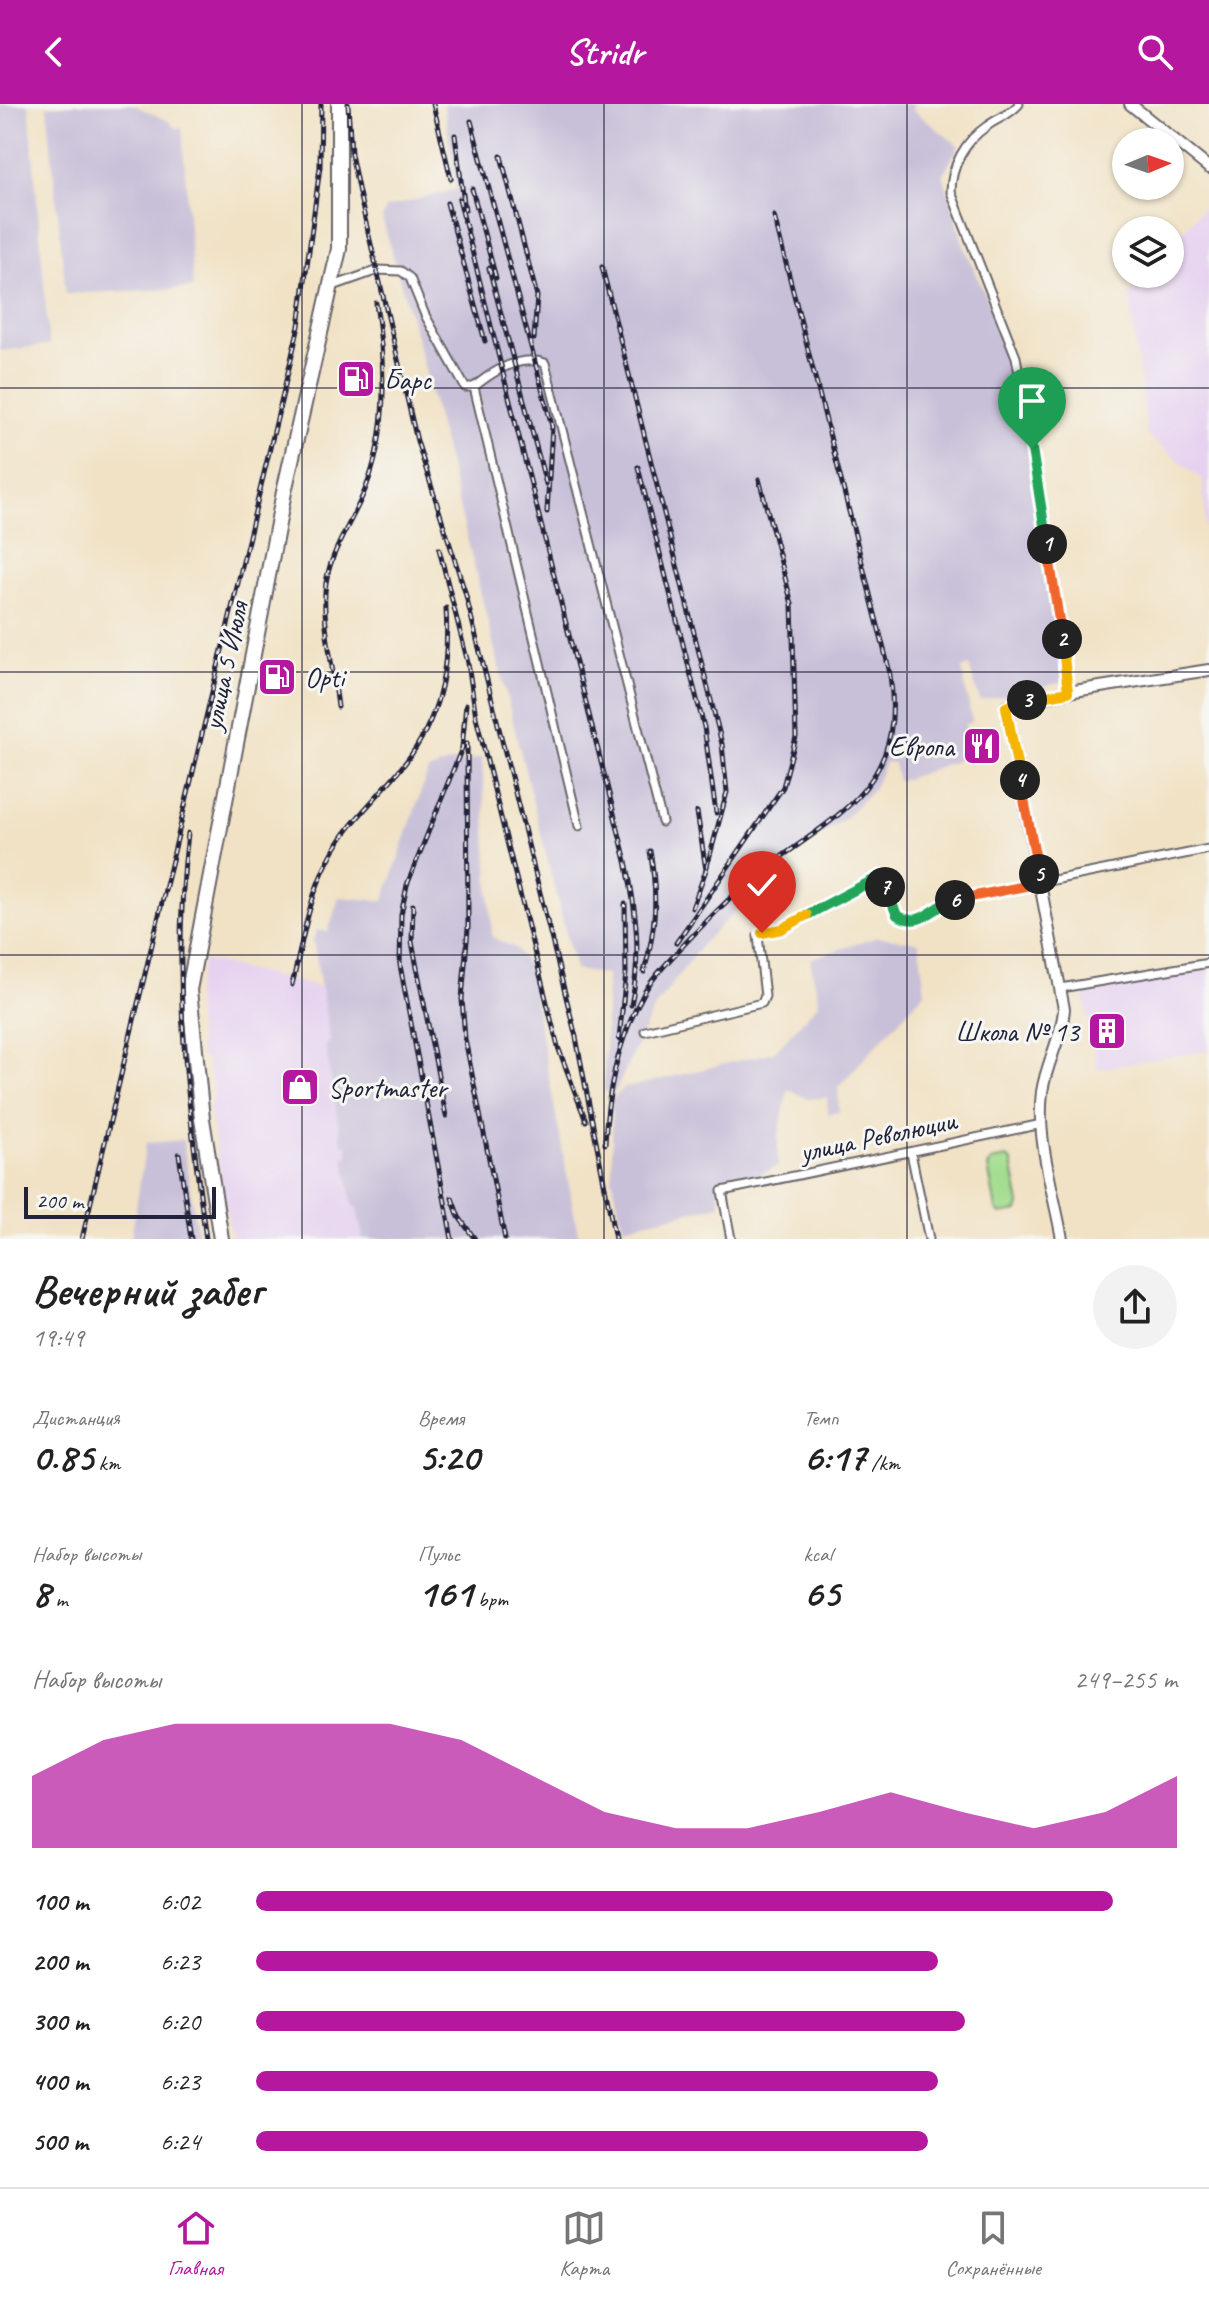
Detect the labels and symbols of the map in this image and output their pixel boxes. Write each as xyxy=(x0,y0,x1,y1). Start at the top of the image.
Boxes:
north arrow xyxy=(1112,128,1184,200)
fuel station icon: Барс xyxy=(335,358,377,400)
place label: Барс xyxy=(384,362,432,397)
pin xyxy=(998,367,1066,449)
pin: 1 xyxy=(1027,524,1067,564)
street label: улица 5 Июля xyxy=(194,596,256,735)
pin: 2 xyxy=(1042,619,1082,659)
fuel station icon: Opti xyxy=(256,656,298,698)
place label: Opti xyxy=(305,660,348,695)
pin: 3 xyxy=(1007,680,1047,720)
restaurant icon: Европа xyxy=(961,725,1003,767)
place label: Европа xyxy=(889,729,956,764)
pin: 4 xyxy=(1000,760,1040,800)
pin xyxy=(728,851,796,933)
pin: 5 xyxy=(1019,854,1059,894)
pin: 7 xyxy=(865,867,905,907)
pin: 6 xyxy=(935,880,975,920)
building icon: Школа № 13 xyxy=(1086,1010,1128,1052)
place label: Школа № 13 xyxy=(955,1014,1081,1049)
shop icon: Sportmaster xyxy=(279,1066,321,1108)
place label: Sportmaster xyxy=(328,1070,449,1105)
street label: улица Революции xyxy=(795,1102,961,1170)
scale bar xyxy=(24,1183,216,1219)

